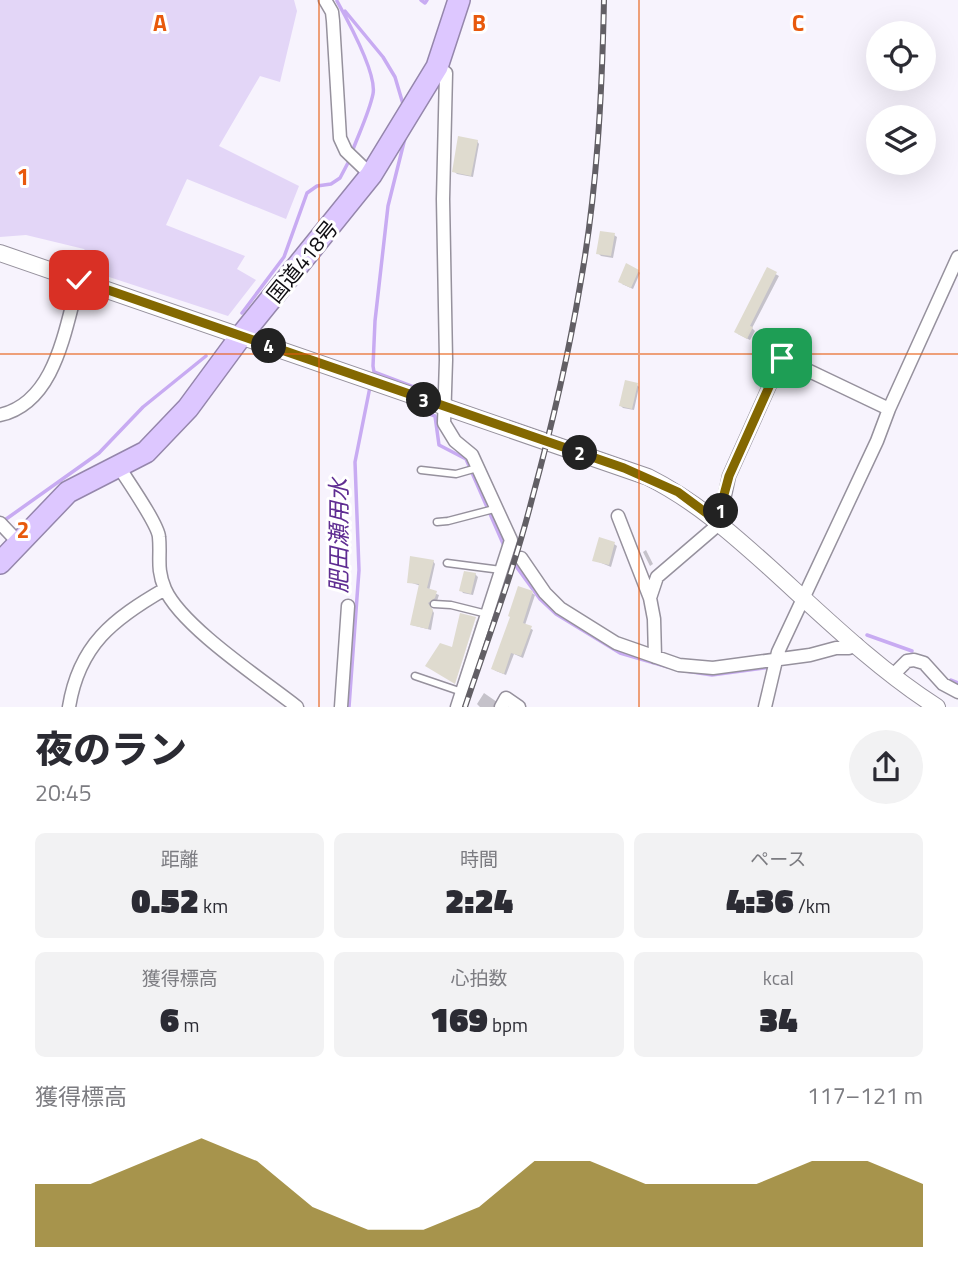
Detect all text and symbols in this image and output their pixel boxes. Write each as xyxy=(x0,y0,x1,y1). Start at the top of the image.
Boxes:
text: A xyxy=(153,5,167,40)
text: B xyxy=(472,5,486,40)
text: C xyxy=(792,5,804,40)
map controls xyxy=(866,21,936,175)
button: locate xyxy=(866,21,936,91)
button: layers xyxy=(866,105,936,175)
text: 1 xyxy=(17,159,29,194)
street label: 国道418号 xyxy=(259,213,345,309)
pin xyxy=(49,250,109,310)
icon: check xyxy=(60,261,98,299)
pin: 4 xyxy=(252,328,286,364)
pin xyxy=(752,328,812,388)
text: 4 xyxy=(263,331,274,360)
icon: arrive xyxy=(763,339,801,377)
pin: 3 xyxy=(406,382,442,418)
text: 3 xyxy=(418,385,429,414)
pin: 2 xyxy=(562,435,598,470)
text: 2 xyxy=(574,438,585,467)
water label: 肥田瀬用水 xyxy=(321,476,356,594)
pin: 1 xyxy=(704,494,738,528)
text: 1 xyxy=(715,496,726,525)
text: 2 xyxy=(17,512,29,547)
text: 夜のラン xyxy=(35,720,187,778)
button: share xyxy=(849,730,923,804)
text: 20:45 xyxy=(35,775,92,810)
text: 距離 xyxy=(161,844,199,873)
text: 時間 xyxy=(460,844,498,873)
text: ペース xyxy=(750,844,806,873)
text: 0.52 xyxy=(131,873,199,927)
text: 2:24 xyxy=(445,873,513,927)
text: 4:36 xyxy=(726,873,794,927)
text: km xyxy=(199,891,228,920)
text: /km xyxy=(794,891,831,920)
text: 獲得標高 xyxy=(142,963,218,992)
text: 心拍数 xyxy=(450,963,508,992)
text: kcal xyxy=(763,963,794,992)
text: 6 xyxy=(160,992,179,1046)
text: 169 xyxy=(430,992,488,1046)
text: 34 xyxy=(759,992,798,1046)
text: m xyxy=(179,1010,199,1039)
text: bpm xyxy=(488,1010,528,1039)
text: 117–121 m xyxy=(807,1078,923,1113)
text: 獲得標高 xyxy=(35,1079,127,1114)

